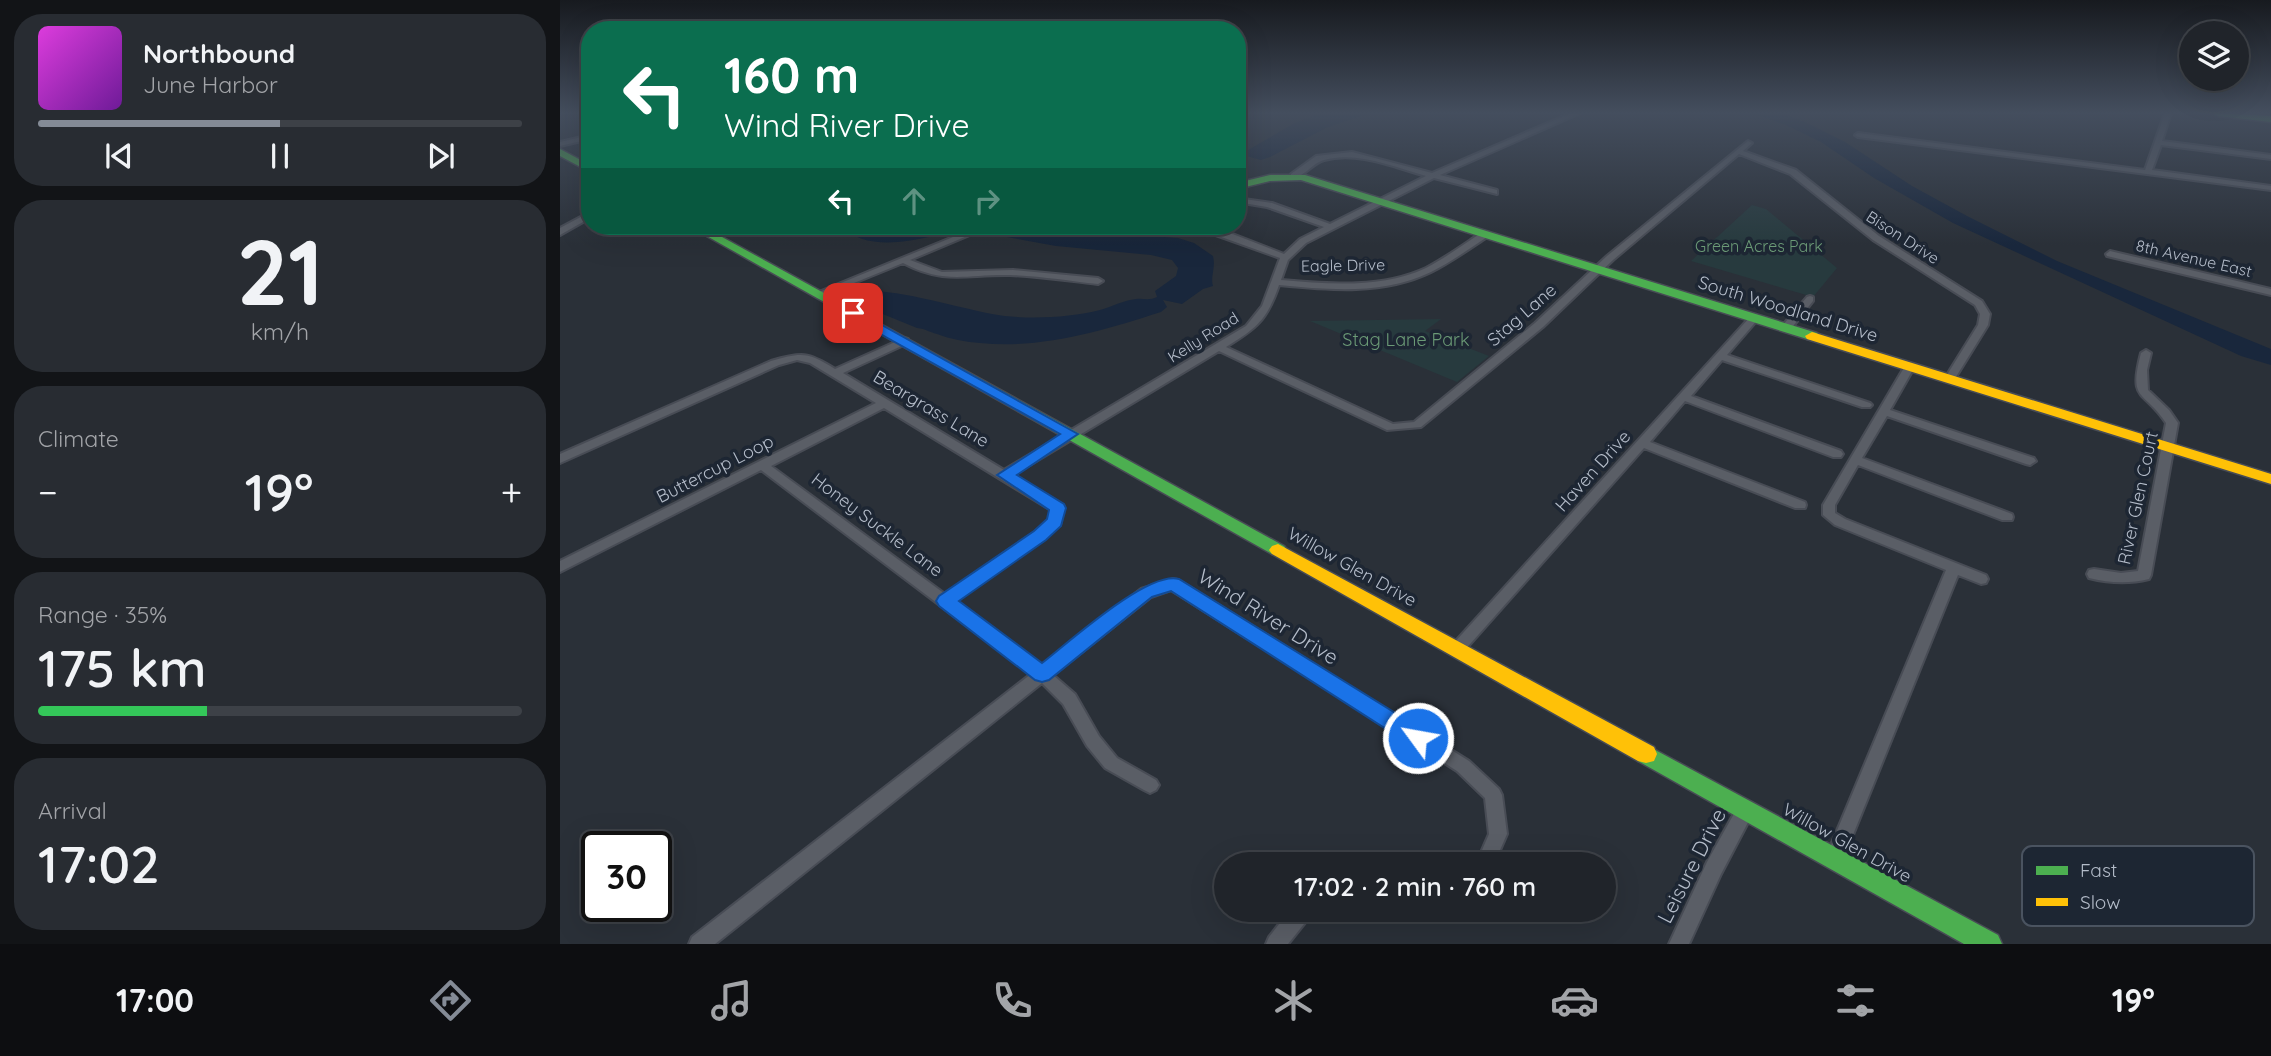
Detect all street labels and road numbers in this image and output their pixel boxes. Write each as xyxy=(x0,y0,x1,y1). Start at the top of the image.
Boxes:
street label: Bison Drive xyxy=(1863,206,1943,268)
street label: 8th Avenue East xyxy=(2134,235,2254,281)
street label: Eagle Drive xyxy=(1301,254,1385,276)
street label: South Woodland Drive xyxy=(1695,270,1881,347)
street label: Stag Lane xyxy=(1482,278,1561,351)
street label: Kelly Road xyxy=(1164,307,1242,367)
street label: Beargrass Lane xyxy=(869,365,993,452)
street label: Haven Drive xyxy=(1550,425,1635,516)
street label: Buttercup Loop xyxy=(652,429,777,508)
street label: River Glen Court xyxy=(2112,429,2163,566)
street label: Honey Suckle Lane xyxy=(807,468,948,582)
street label: Willow Glen Drive xyxy=(1284,522,1421,612)
street label: Wind River Drive xyxy=(1193,562,1344,670)
street label: Willow Glen Drive xyxy=(1779,798,1916,888)
street label: Leisure Drive xyxy=(1651,804,1731,927)

